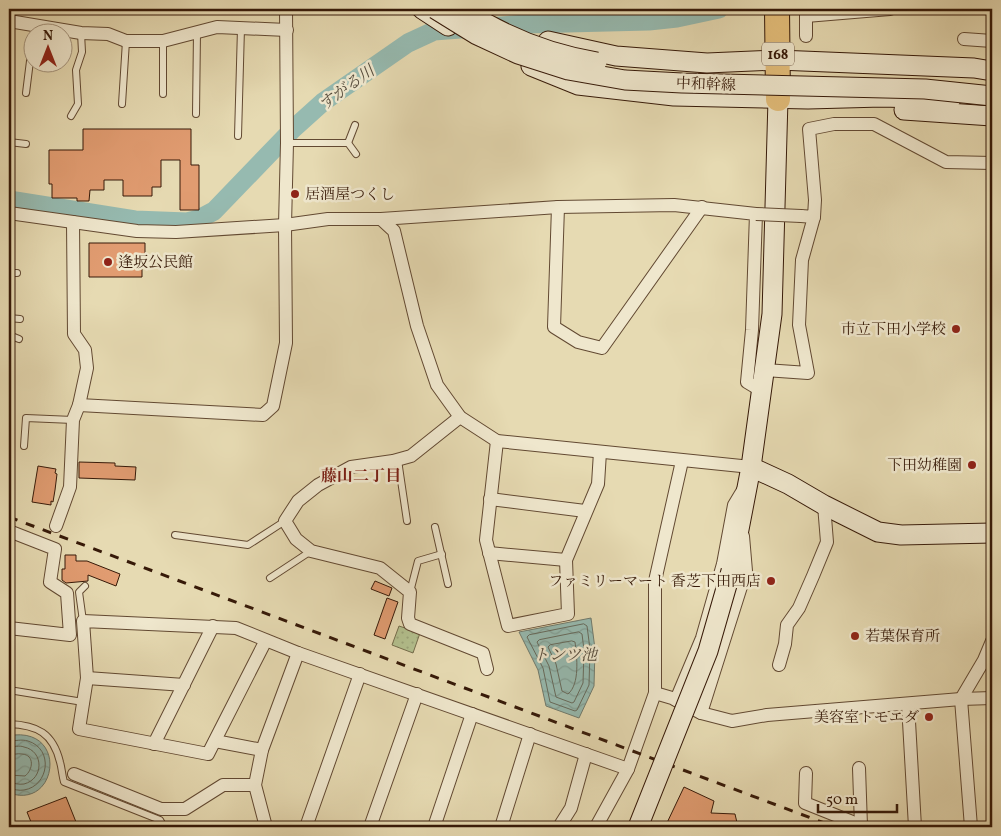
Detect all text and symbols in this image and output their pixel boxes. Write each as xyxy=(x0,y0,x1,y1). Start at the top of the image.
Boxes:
north arrow xyxy=(22,22,72,72)
text: N xyxy=(43,27,53,46)
road number: 168 xyxy=(762,42,794,66)
water label: すがる川 xyxy=(315,60,381,116)
street label: 中和幹線 xyxy=(676,74,736,97)
place label: 居酒屋つくし xyxy=(305,185,395,206)
marker: 居酒屋つくし xyxy=(289,188,301,200)
place label: 逢坂公民館 xyxy=(118,253,193,274)
marker: 逢坂公民館 xyxy=(102,256,114,268)
place label: 市立下田小学校 xyxy=(841,320,946,341)
marker: 市立下田小学校 xyxy=(950,323,962,335)
place label: 下田幼稚園 xyxy=(887,456,962,477)
marker: 下田幼稚園 xyxy=(966,459,978,471)
district label: 藤山二丁目 xyxy=(321,466,401,488)
place label: ファミリーマート 香芝下田西店 xyxy=(548,572,761,593)
marker: ファミリーマート 香芝下田西店 xyxy=(765,575,777,587)
place label: 若葉保育所 xyxy=(865,627,940,648)
marker: 若葉保育所 xyxy=(849,630,861,642)
water label: トンツ池 xyxy=(533,645,599,667)
place label: 美容室トモエダ xyxy=(814,708,919,729)
marker: 美容室トモエダ xyxy=(923,711,935,723)
scale bar xyxy=(818,781,897,813)
text: 50 m xyxy=(826,790,858,811)

